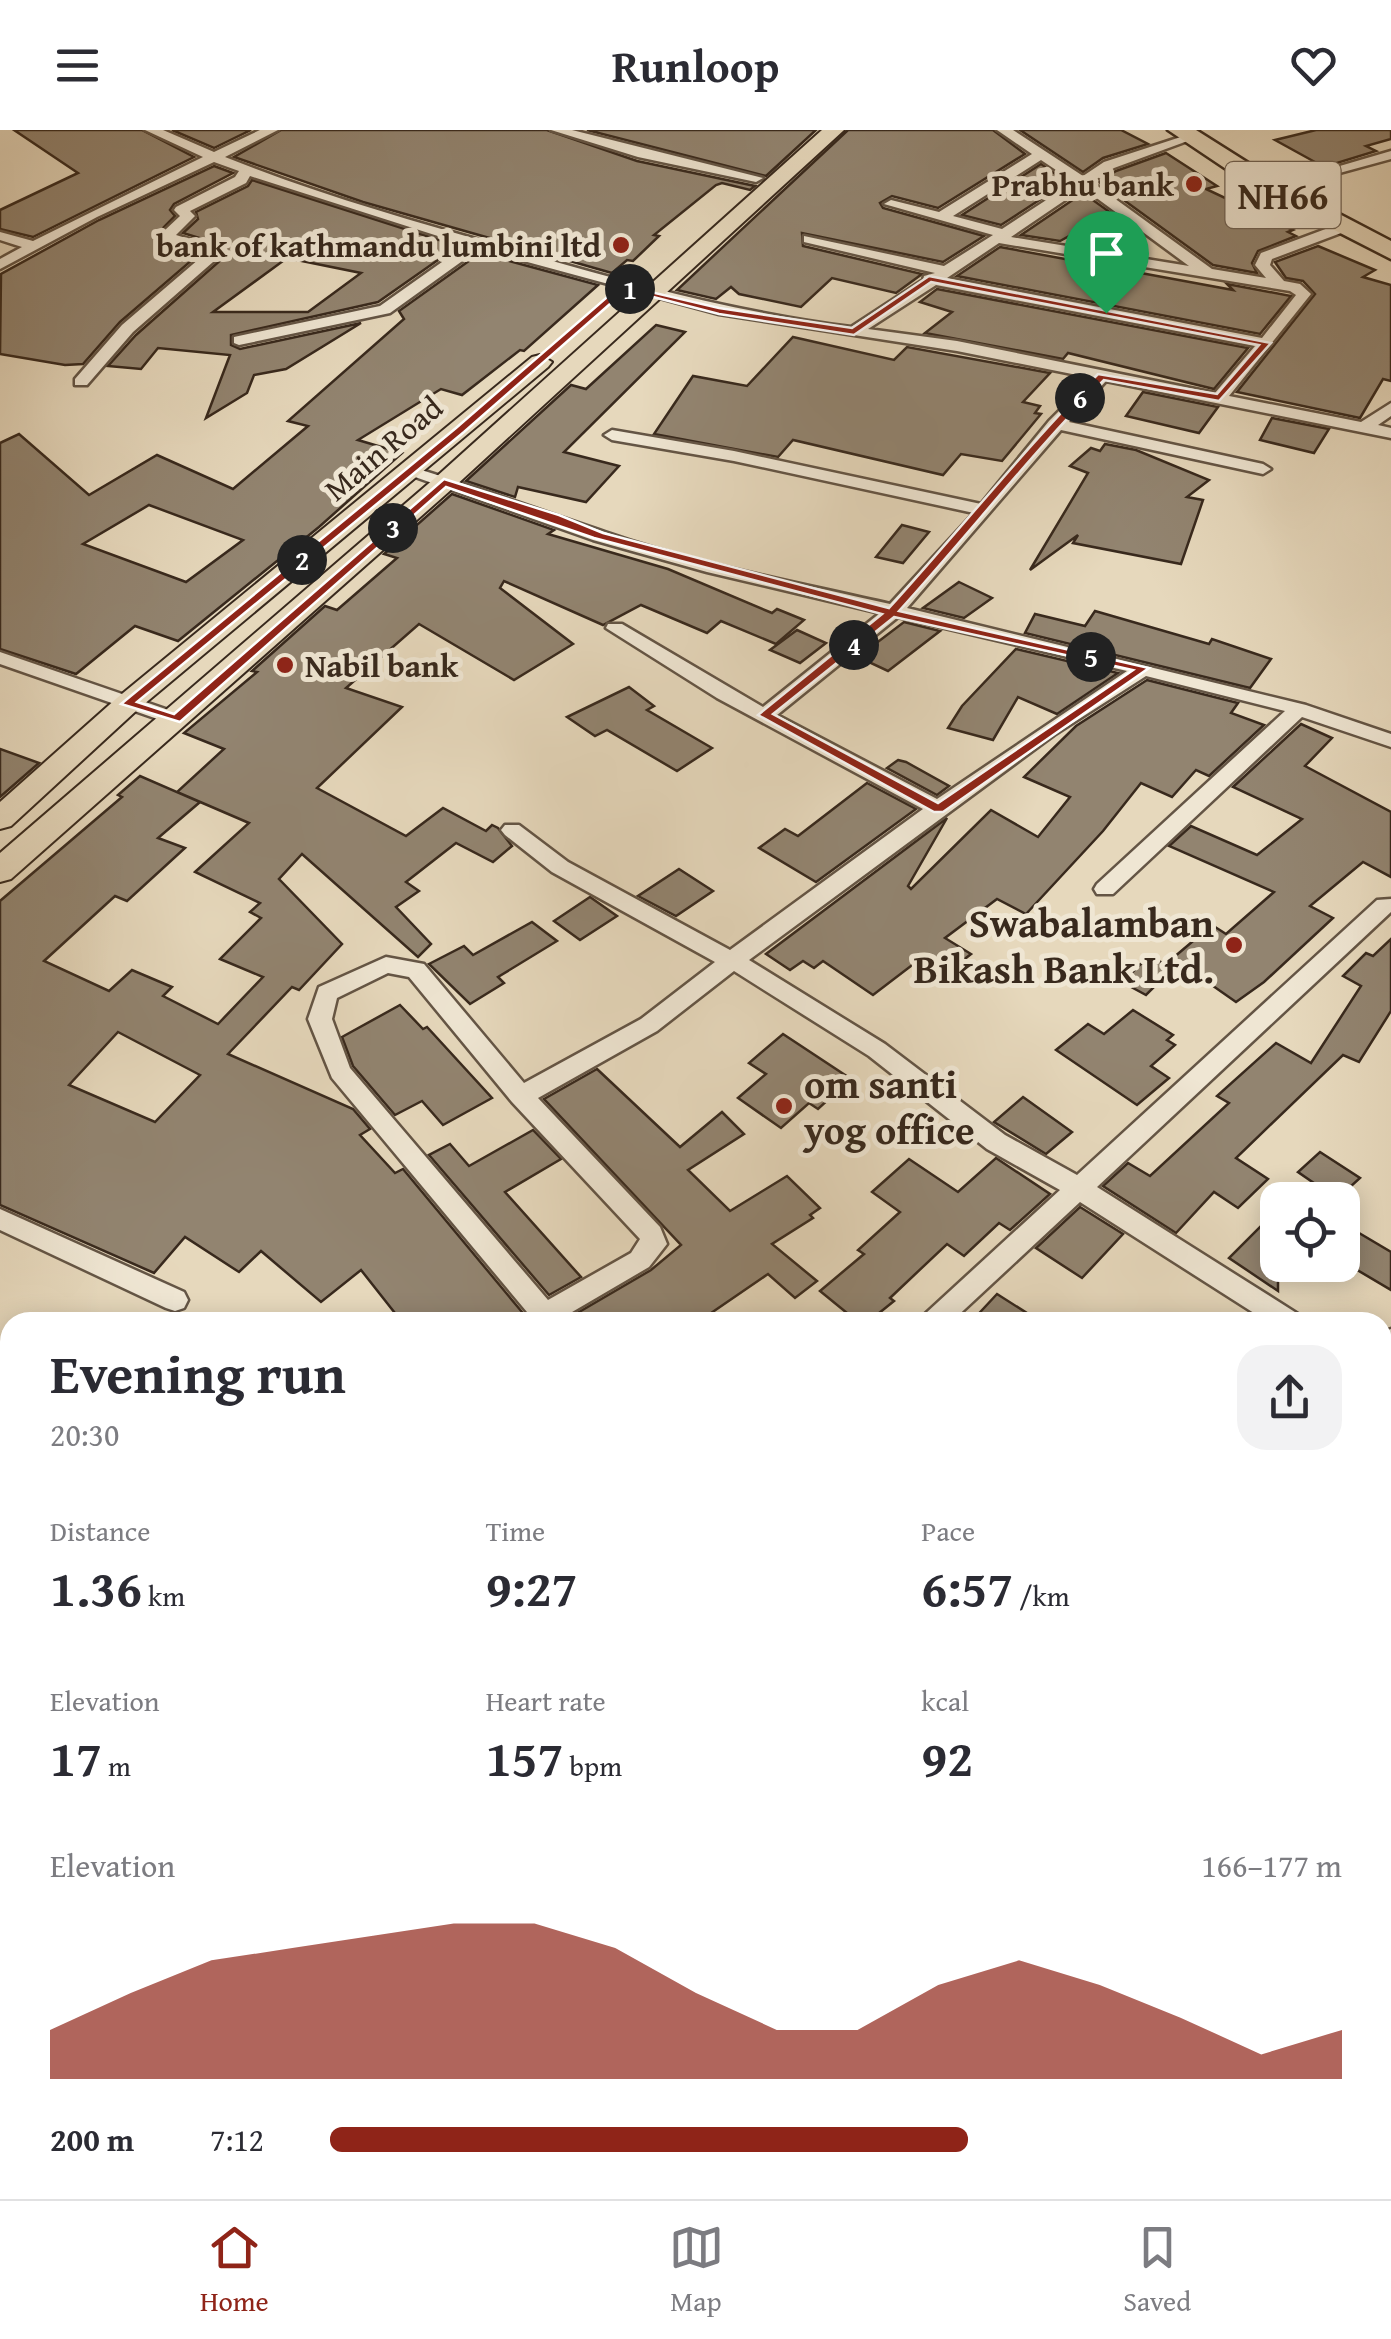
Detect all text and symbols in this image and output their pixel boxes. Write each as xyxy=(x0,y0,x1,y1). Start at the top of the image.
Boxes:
text: Runloop xyxy=(612,33,779,98)
icon: menu xyxy=(50,38,105,93)
icon: heart xyxy=(1286,38,1341,93)
place label: Prabhu bank xyxy=(992,161,1175,208)
road number: NH66 xyxy=(1226,162,1340,228)
marker: Prabhu bank xyxy=(1183,173,1205,195)
pin xyxy=(1064,211,1149,314)
place label: bank of kathmandu lumbini ltd xyxy=(156,222,602,269)
icon: arrive xyxy=(1079,226,1134,281)
marker: bank of kathmandu lumbini ltd xyxy=(610,234,632,256)
pin: 1 xyxy=(605,264,655,314)
text: 1 xyxy=(623,268,637,309)
pin: 6 xyxy=(1055,373,1105,423)
text: 6 xyxy=(1073,377,1087,418)
street label: Main Road xyxy=(313,384,453,512)
pin: 3 xyxy=(368,503,418,553)
text: 3 xyxy=(386,507,400,548)
pin: 2 xyxy=(277,535,327,585)
text: 2 xyxy=(295,539,309,580)
pin: 4 xyxy=(829,620,879,670)
text: 4 xyxy=(847,624,861,665)
pin: 5 xyxy=(1066,632,1116,682)
text: 5 xyxy=(1084,636,1098,677)
place label: Nabil bank xyxy=(305,642,459,689)
marker: Nabil bank xyxy=(274,654,296,676)
place label: Swabalamban Bikash Bank Ltd. xyxy=(913,893,1214,998)
marker: Swabalamban Bikash Bank Ltd. xyxy=(1223,934,1245,956)
place label: om santi yog office xyxy=(802,1054,975,1159)
marker: om santi yog office xyxy=(773,1095,795,1117)
map controls xyxy=(1260,1182,1360,1282)
button: locate xyxy=(1260,1182,1360,1282)
text: Evening run xyxy=(50,1333,346,1413)
button: share xyxy=(1237,1345,1342,1450)
text: 20:30 xyxy=(50,1411,119,1458)
text: Distance xyxy=(50,1510,150,1551)
text: Time xyxy=(486,1510,545,1551)
text: Pace xyxy=(921,1510,975,1551)
text: 1.36 xyxy=(50,1551,142,1624)
text: 9:27 xyxy=(486,1551,578,1624)
text: 6:57 xyxy=(921,1551,1013,1624)
text: km xyxy=(142,1575,185,1616)
text: /km xyxy=(1013,1575,1070,1616)
text: Elevation xyxy=(50,1680,160,1721)
text: Heart rate xyxy=(486,1680,606,1721)
text: kcal xyxy=(921,1680,969,1721)
text: 17 xyxy=(50,1721,102,1794)
text: 157 xyxy=(486,1721,563,1794)
text: 92 xyxy=(921,1721,973,1794)
text: m xyxy=(102,1745,131,1786)
text: bpm xyxy=(563,1745,622,1786)
text: Elevation xyxy=(50,1842,175,1889)
text: 166–177 m xyxy=(1201,1842,1342,1889)
text: 200 m xyxy=(50,2116,134,2163)
text: 7:12 xyxy=(210,2116,264,2163)
tab: Home xyxy=(200,2220,269,2321)
tab: Map xyxy=(669,2220,724,2321)
tab: Saved xyxy=(1123,2220,1191,2321)

